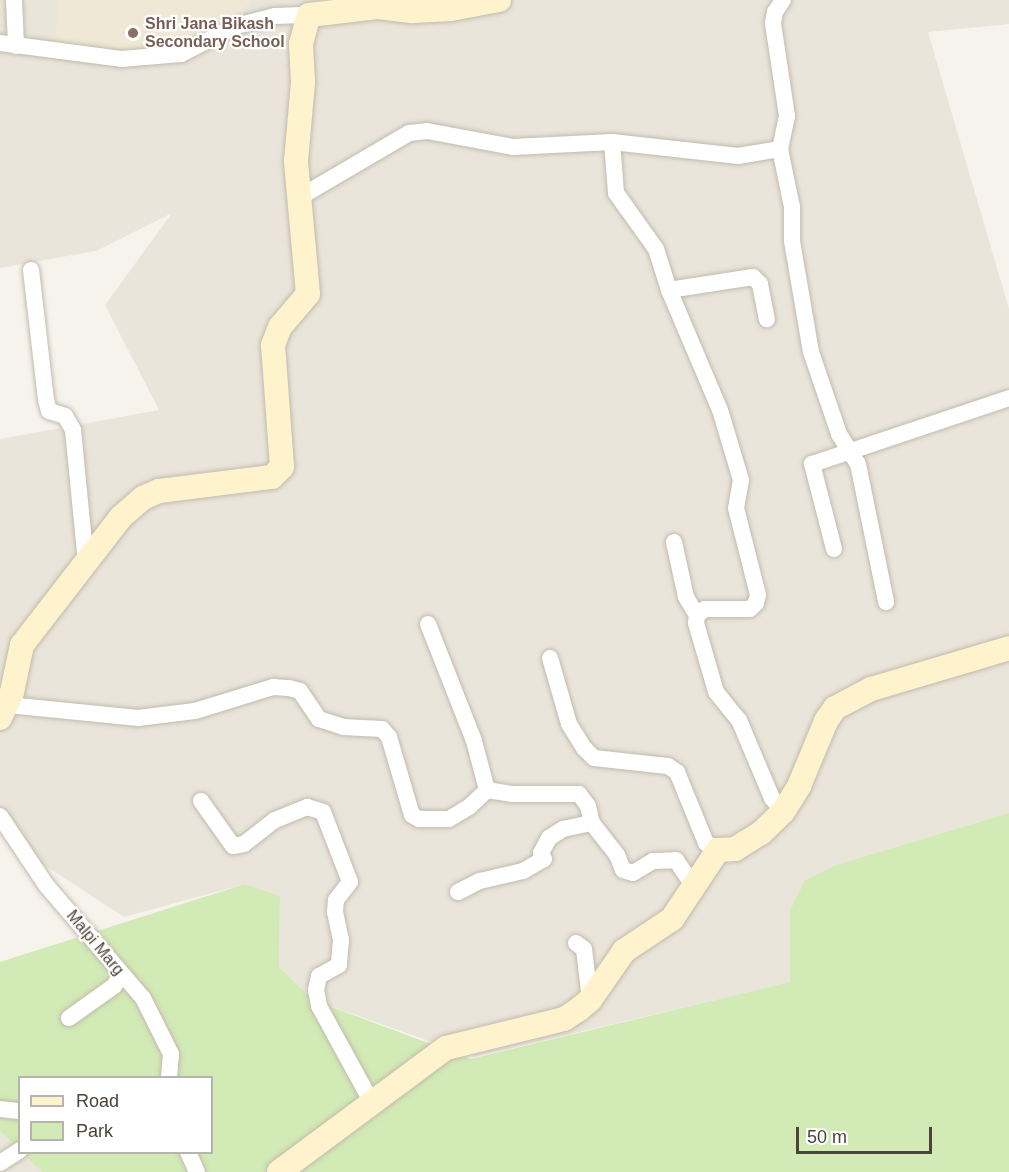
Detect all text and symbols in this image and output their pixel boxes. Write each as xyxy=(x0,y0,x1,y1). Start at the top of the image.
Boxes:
place label: Shri Jana Bikash Secondary School xyxy=(145,14,285,52)
marker: Shri Jana Bikash Secondary School xyxy=(126,26,140,40)
street label: Malpi Marg xyxy=(62,907,128,979)
legend xyxy=(18,1076,213,1154)
text: Road xyxy=(76,1091,119,1111)
scale bar xyxy=(799,1115,936,1153)
text: Park xyxy=(76,1121,113,1141)
text: 50 m xyxy=(807,1127,847,1147)

